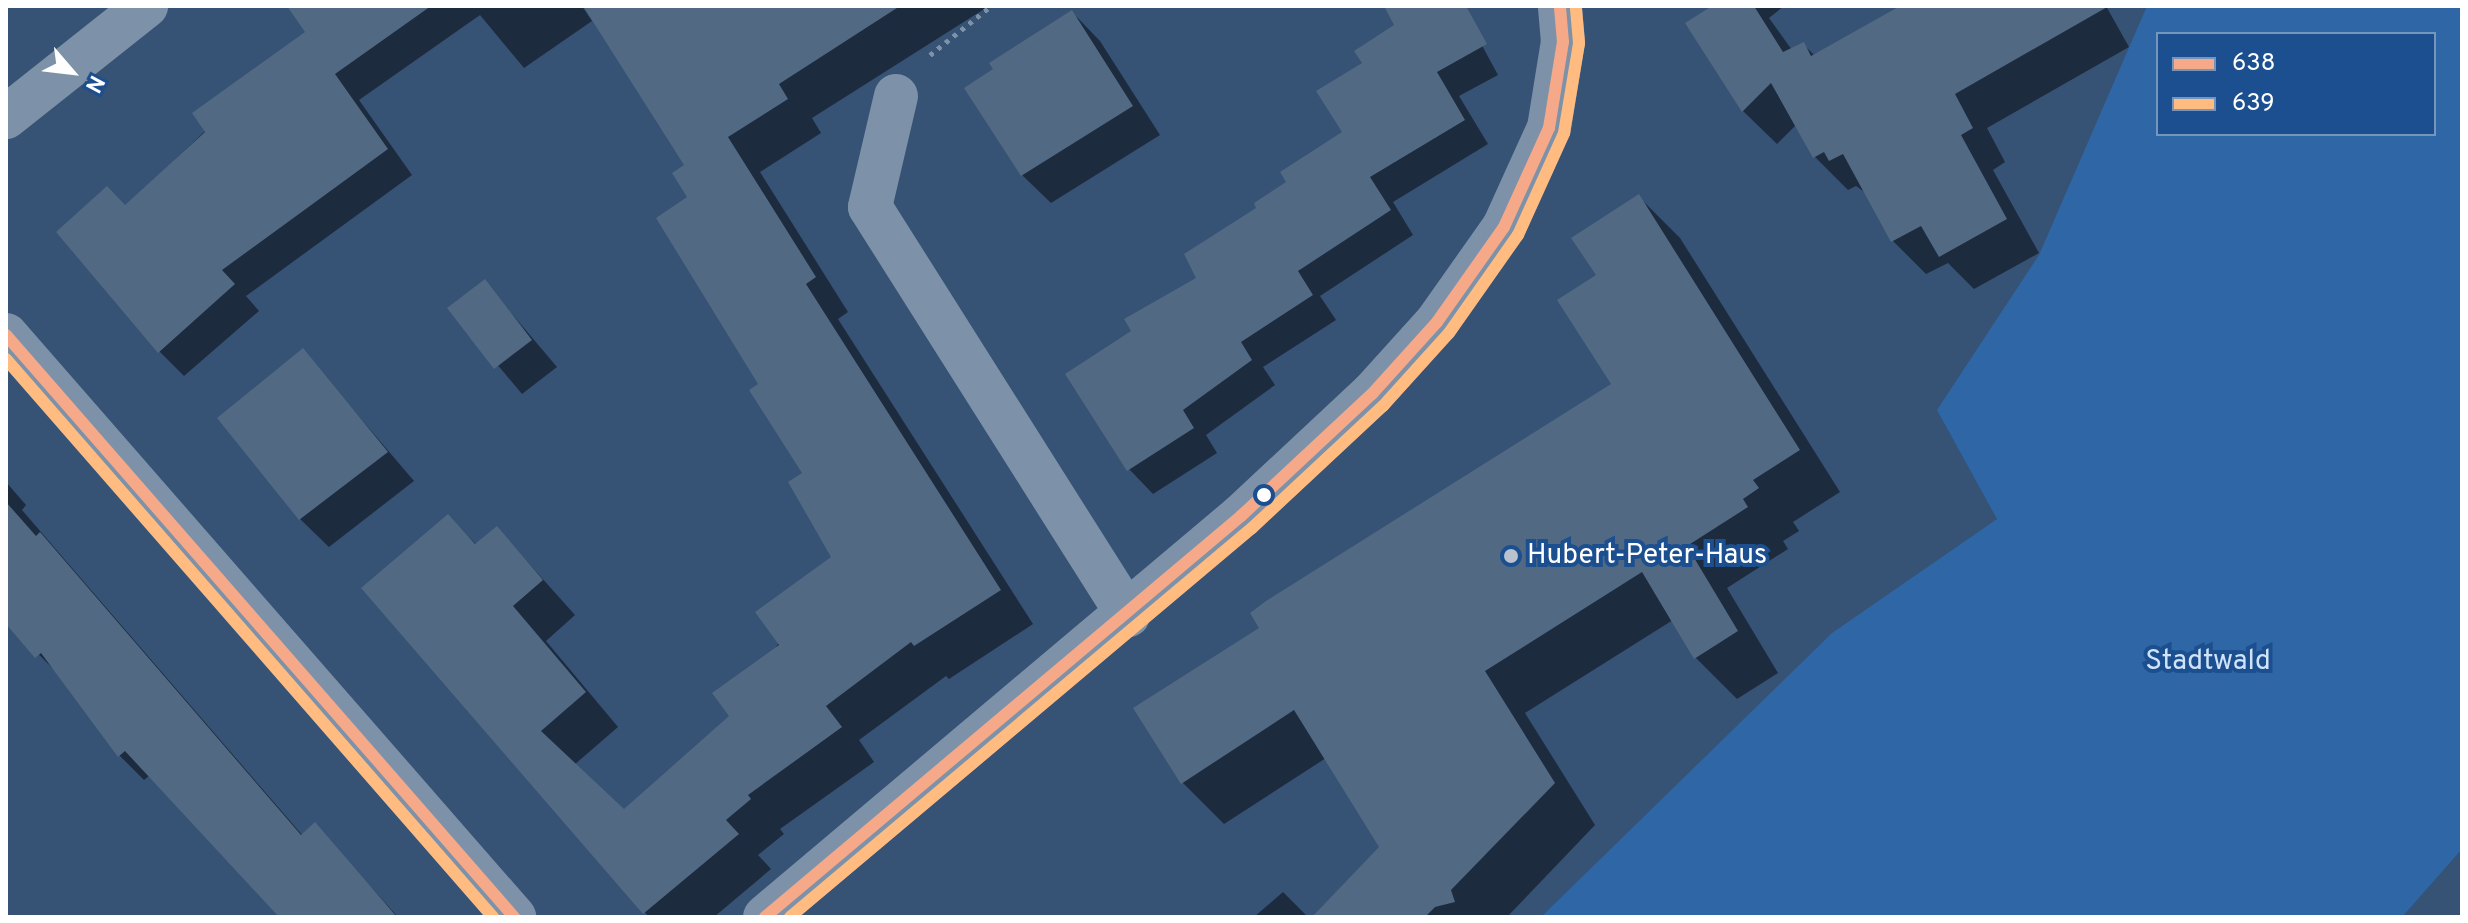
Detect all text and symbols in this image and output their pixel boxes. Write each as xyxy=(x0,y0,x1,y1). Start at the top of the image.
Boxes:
north arrow xyxy=(32,32,112,112)
legend xyxy=(2156,32,2436,136)
text: 638 xyxy=(2232,49,2275,79)
text: N xyxy=(78,70,109,97)
text: 639 xyxy=(2232,89,2275,119)
unlabelled marker xyxy=(1256,487,1272,503)
place label: Hubert-Peter-Haus xyxy=(1527,539,1767,573)
marker: Hubert-Peter-Haus xyxy=(1502,547,1520,565)
park label: Stadtwald xyxy=(2145,645,2271,679)

